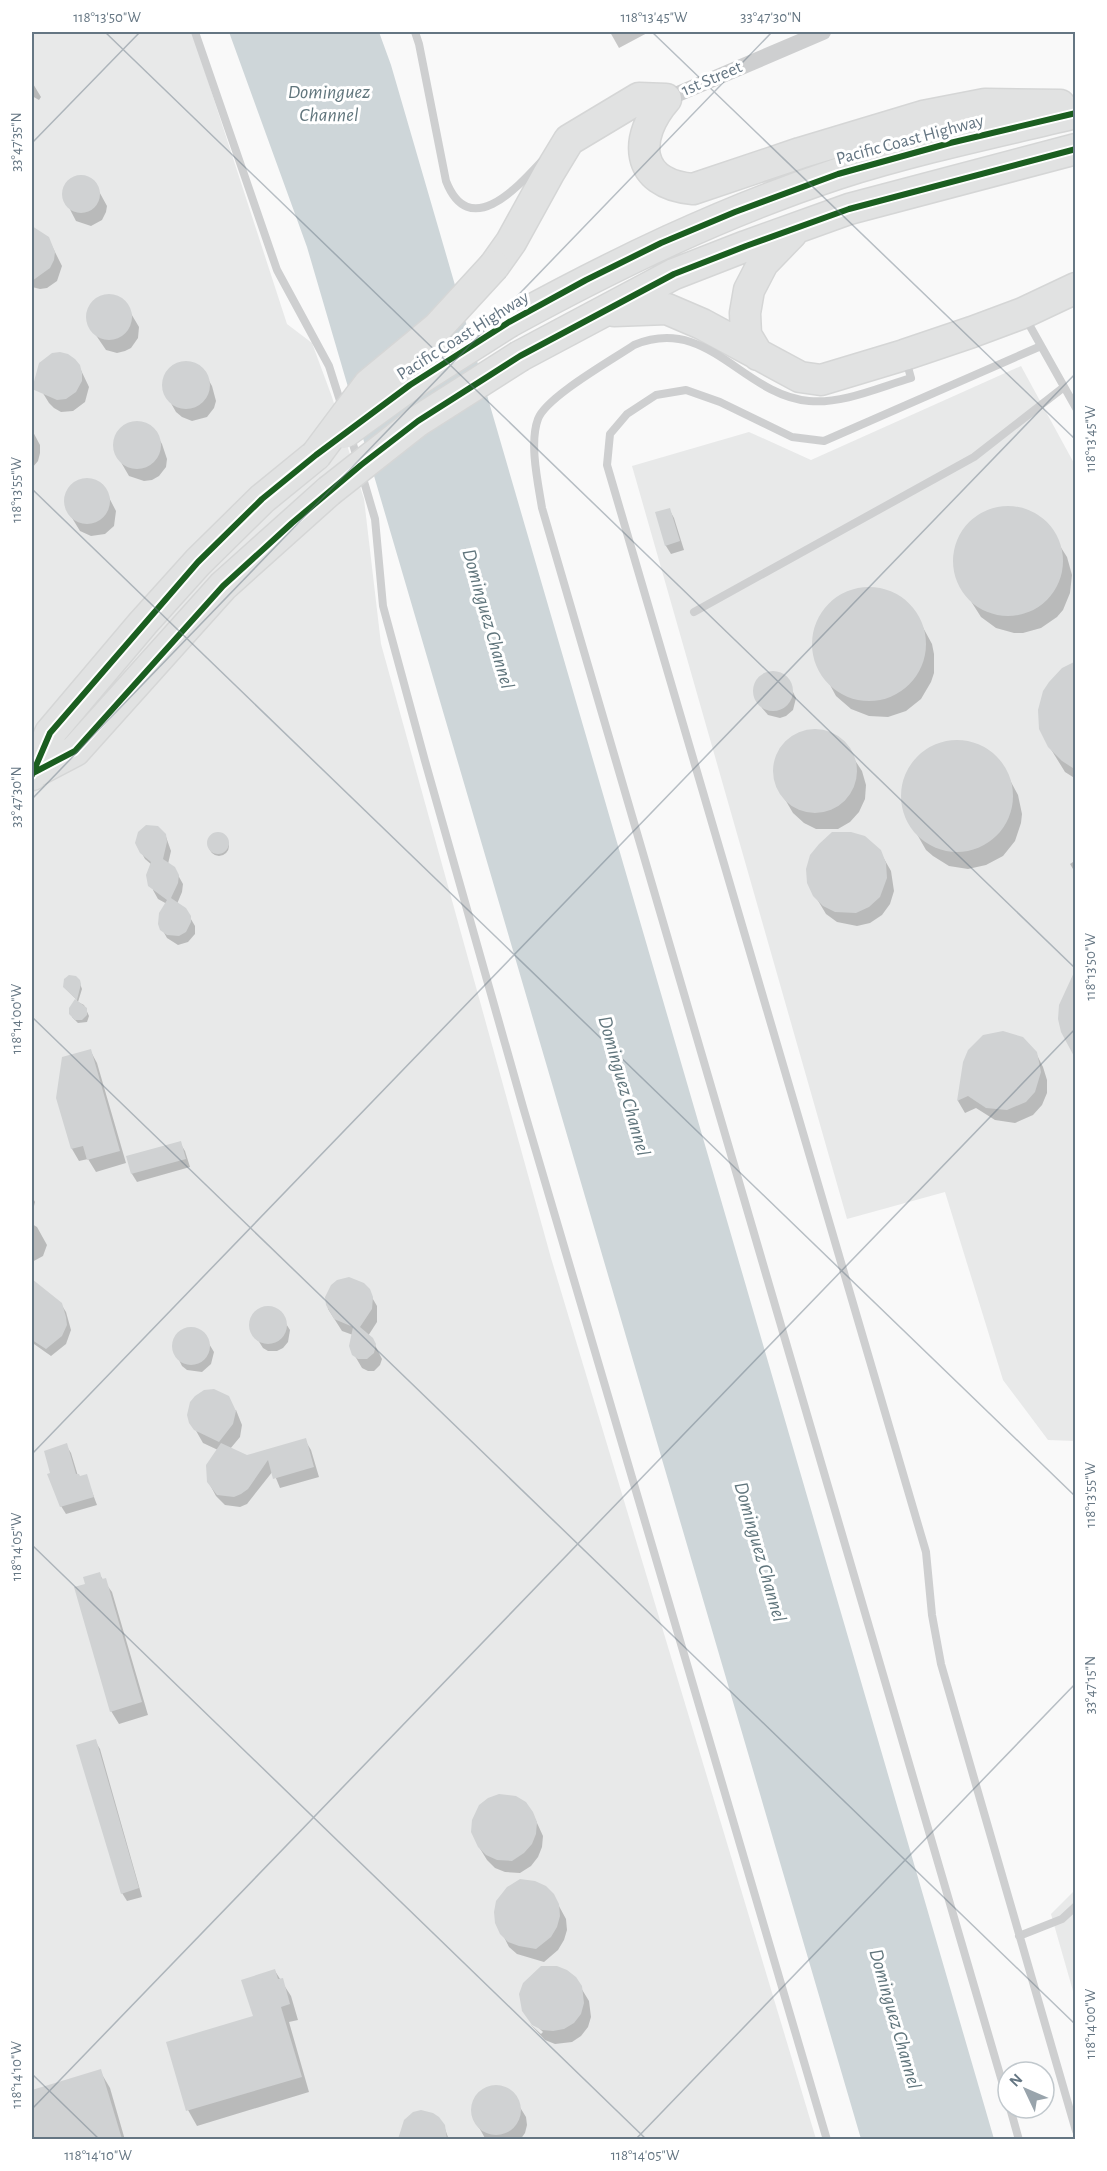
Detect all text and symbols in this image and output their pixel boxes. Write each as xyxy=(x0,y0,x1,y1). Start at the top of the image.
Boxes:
text: 118°13'50"W xyxy=(73,10,141,25)
text: 118°13'45"W xyxy=(621,10,688,25)
text: 33°47'30"N xyxy=(740,10,802,25)
street label: 1st Street xyxy=(679,58,745,100)
water label: Dominguez Channel xyxy=(288,82,370,125)
text: 33°47'35"N xyxy=(9,112,24,172)
street label: Pacific Coast Highway xyxy=(834,112,986,168)
street label: Pacific Coast Highway xyxy=(394,288,532,384)
text: 118°13'45"W xyxy=(1083,405,1098,472)
text: 118°13'55"W xyxy=(9,456,24,523)
water label: Dominguez Channel xyxy=(458,547,518,691)
text: 33°47'30"N xyxy=(9,766,24,828)
text: 118°13'50"W xyxy=(1083,933,1098,1001)
text: 118°14'00"W xyxy=(9,983,24,1054)
water label: Dominguez Channel xyxy=(594,1014,654,1158)
text: 118°13'55"W xyxy=(1083,1461,1098,1528)
water label: Dominguez Channel xyxy=(730,1480,790,1624)
text: 118°14'05"W xyxy=(9,1512,24,1581)
text: 33°47'15"N xyxy=(1083,1656,1098,1714)
water label: Dominguez Channel xyxy=(865,1947,925,2091)
text: 118°14'00"W xyxy=(1083,1988,1098,2059)
text: 118°14'10"W xyxy=(9,2041,24,2109)
north arrow xyxy=(996,2060,1056,2120)
text: N xyxy=(1006,2071,1026,2090)
text: 118°14'10"W xyxy=(64,2148,132,2163)
text: 118°14'05"W xyxy=(611,2148,680,2163)

